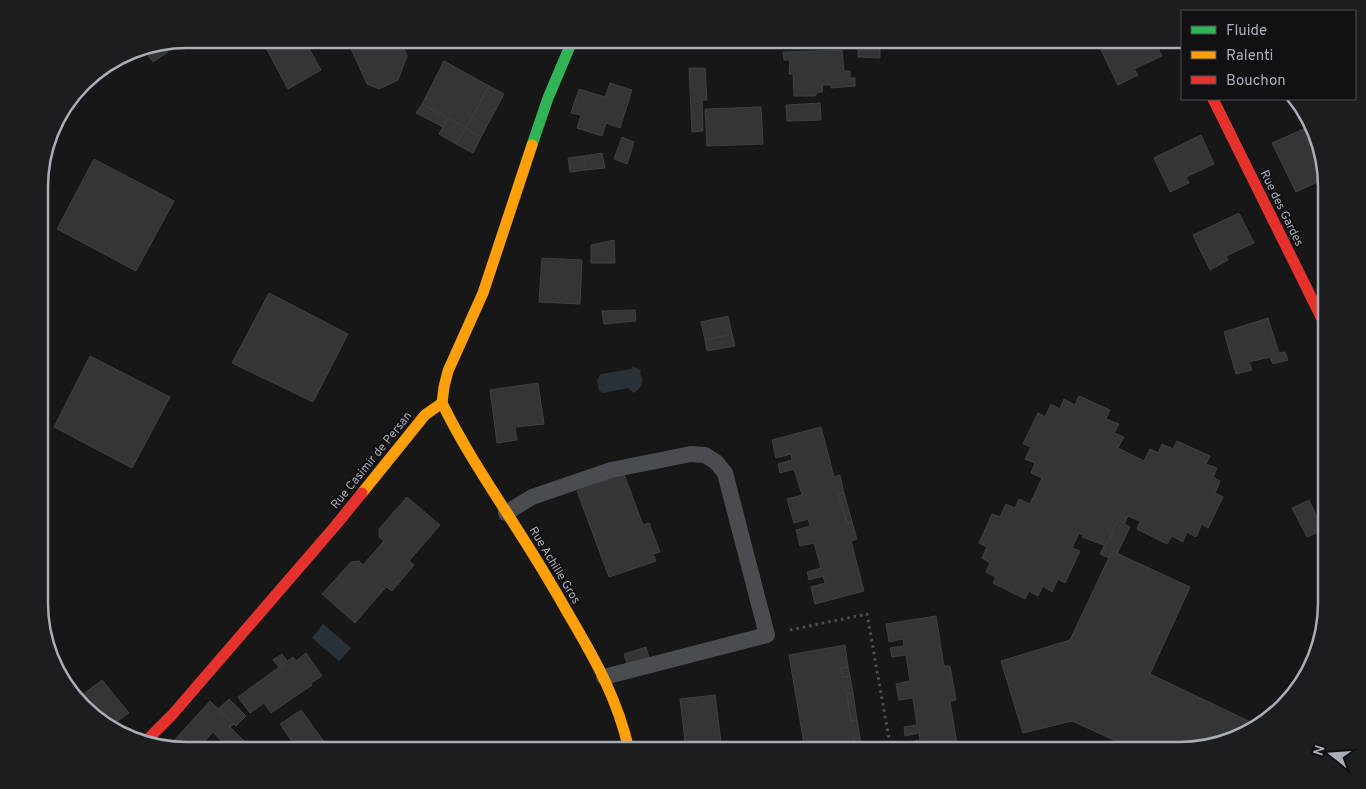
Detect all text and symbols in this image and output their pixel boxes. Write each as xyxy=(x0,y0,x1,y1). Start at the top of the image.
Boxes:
legend xyxy=(1181,10,1356,100)
text: Fluide xyxy=(1226,22,1267,41)
text: Ralenti xyxy=(1226,47,1273,66)
text: Bouchon xyxy=(1226,72,1286,91)
street label: Rue des Gardes xyxy=(1256,168,1307,249)
street label: Rue Casimir de Persan xyxy=(328,409,416,513)
street label: Rue Achille Gros xyxy=(525,524,584,607)
north arrow xyxy=(1306,729,1356,779)
text: N xyxy=(1310,743,1330,758)

